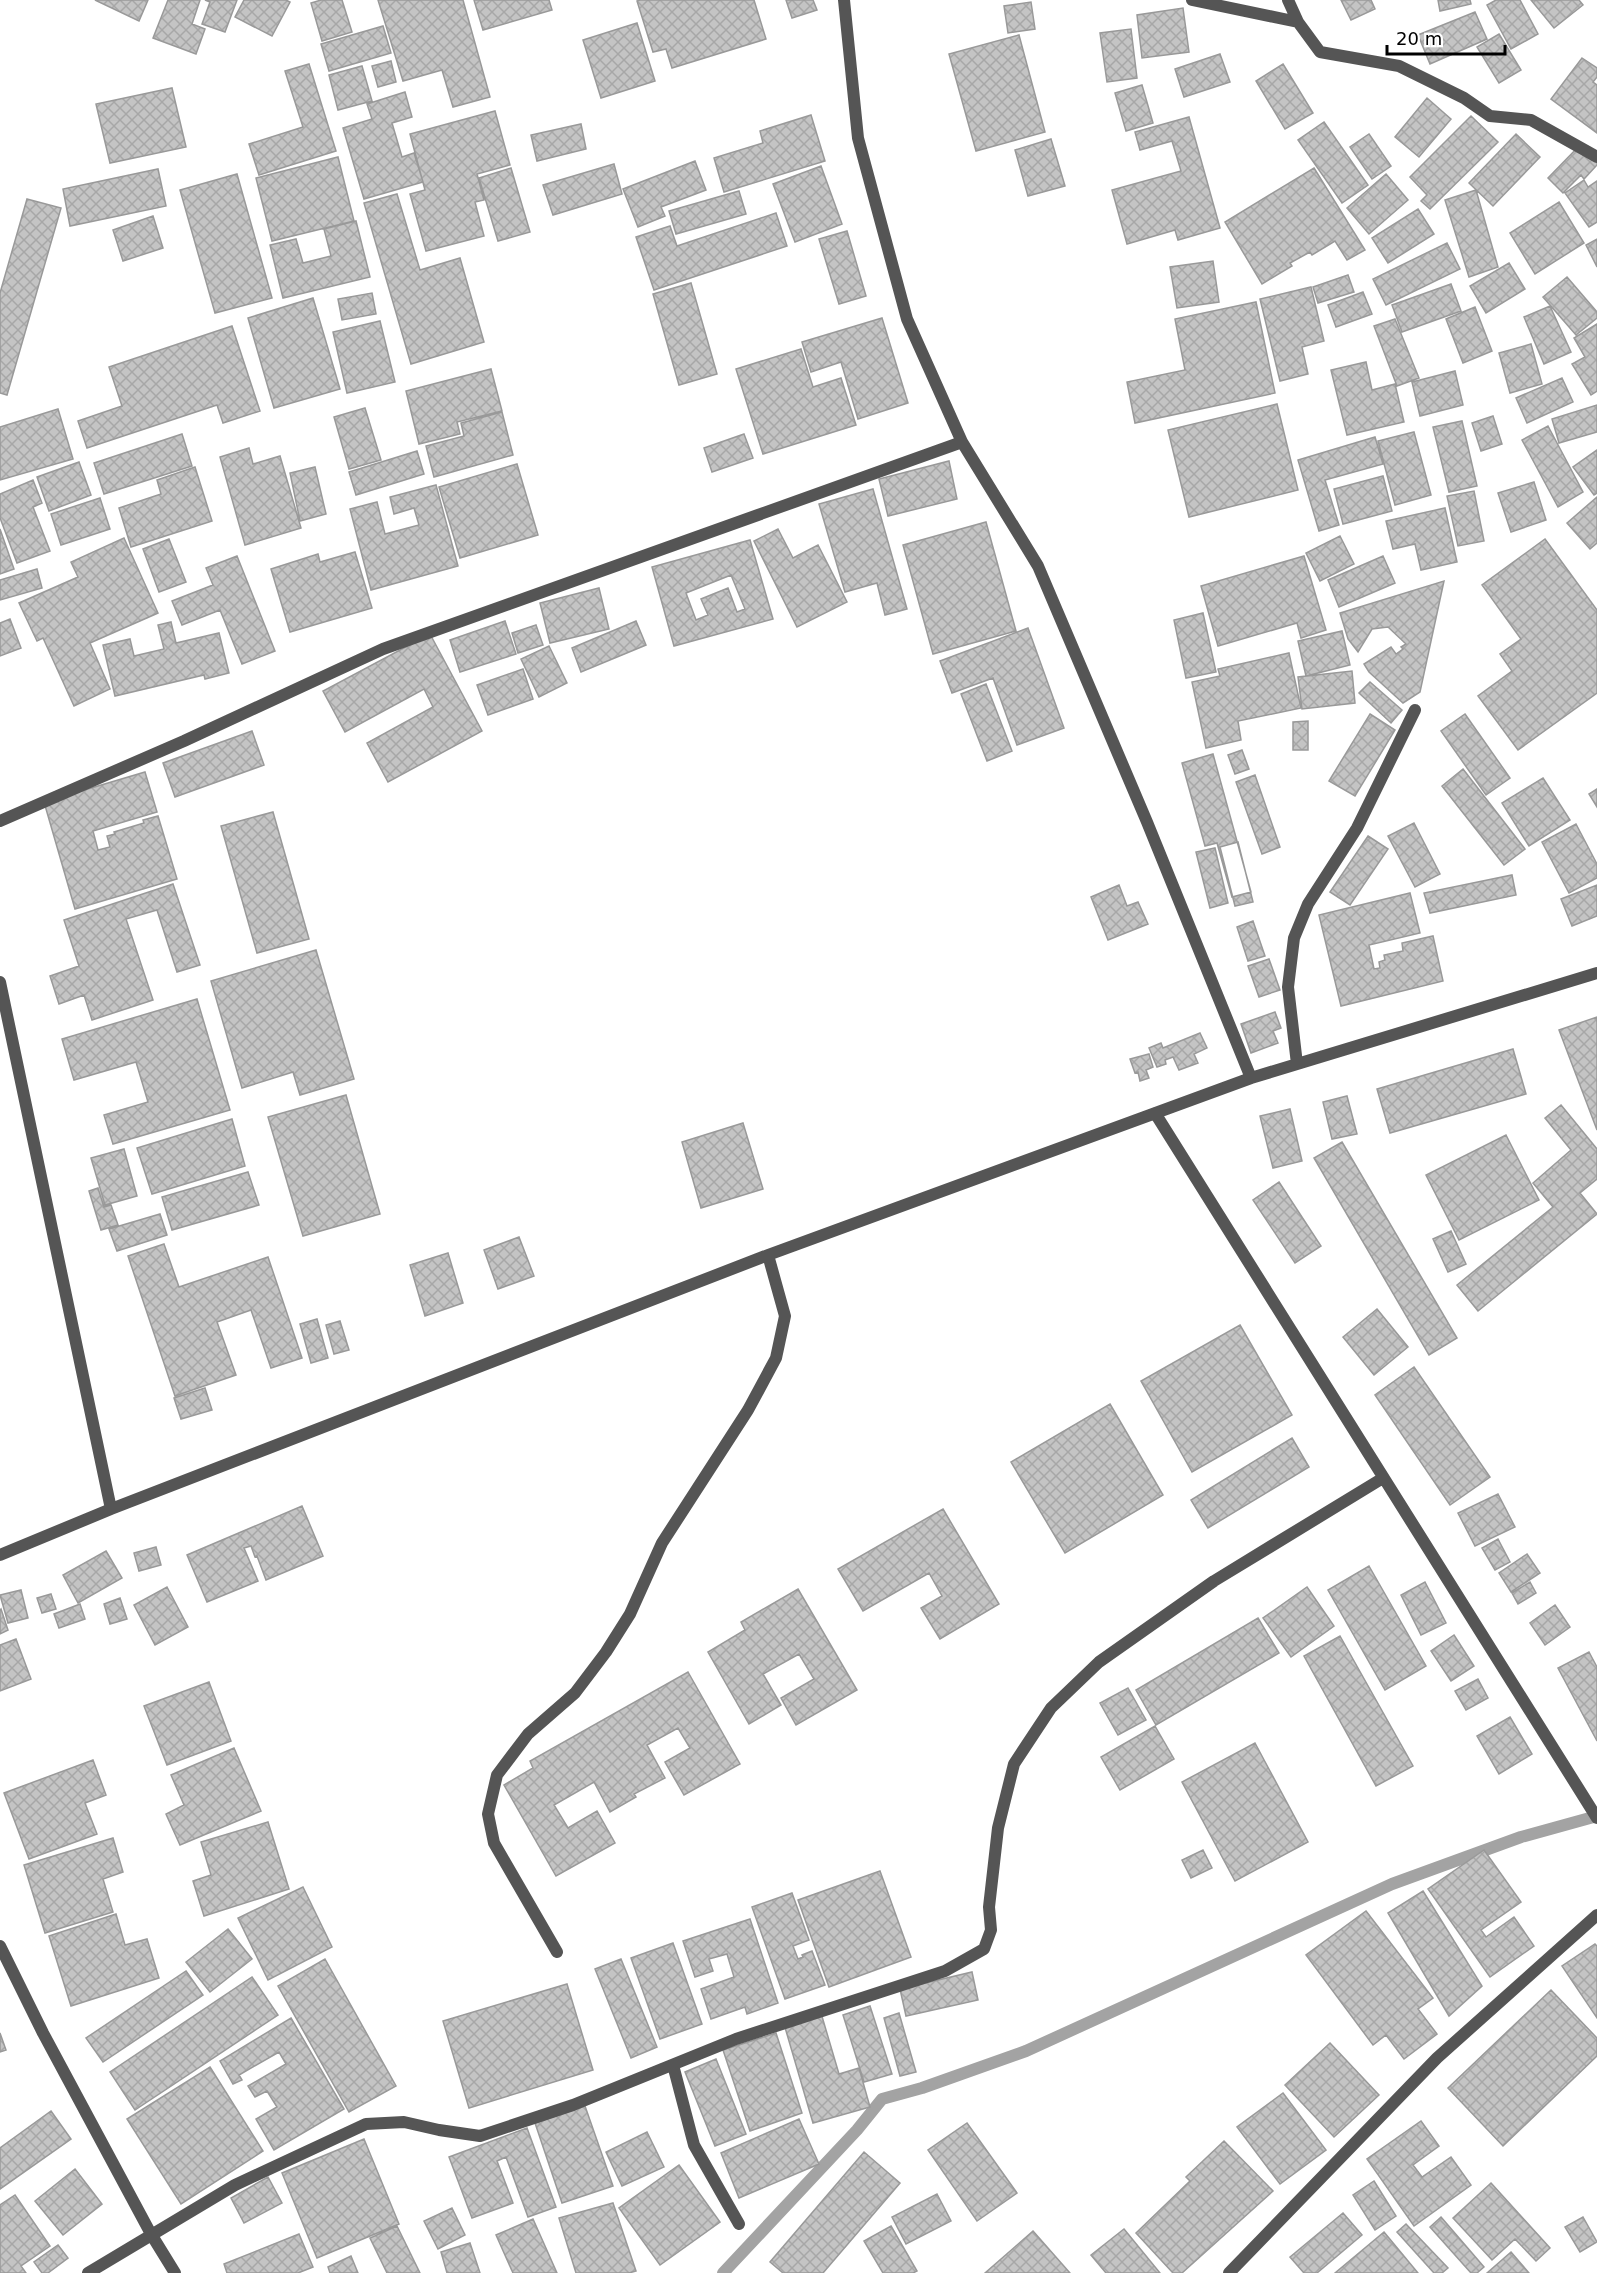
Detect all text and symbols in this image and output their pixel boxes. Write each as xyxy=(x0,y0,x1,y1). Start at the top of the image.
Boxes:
scale bar xyxy=(1387,18,1506,56)
text: 20 m xyxy=(1396,28,1442,49)

